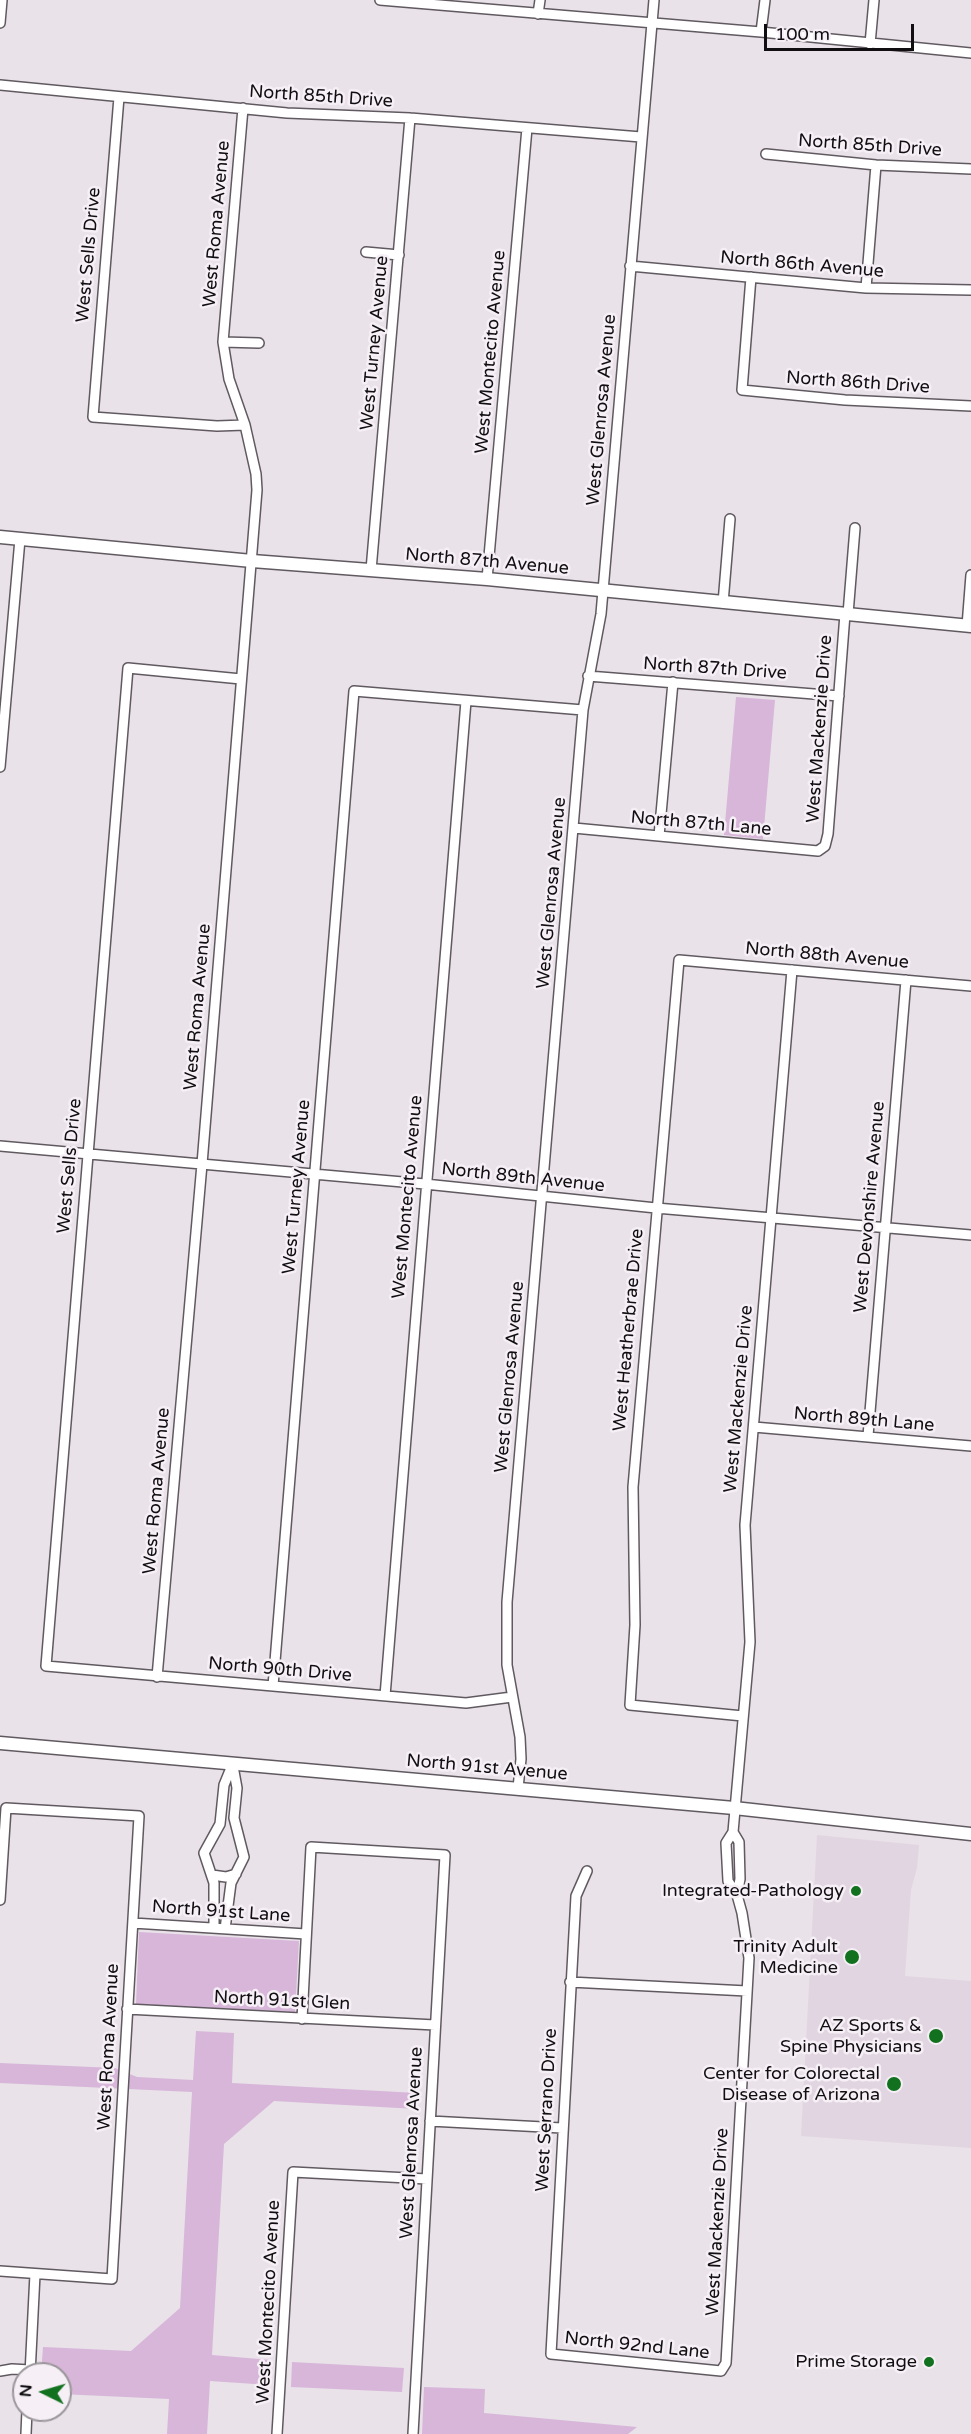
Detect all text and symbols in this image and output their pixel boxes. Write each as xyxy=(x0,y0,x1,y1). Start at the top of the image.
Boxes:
scale bar xyxy=(767,12,917,50)
text: 100 m xyxy=(775,23,830,45)
street label: North 85th Drive xyxy=(248,81,394,113)
street label: North 85th Drive xyxy=(797,130,943,162)
street label: West Roma Avenue xyxy=(199,140,235,308)
street label: West Sells Drive xyxy=(72,187,106,323)
street label: North 86th Avenue xyxy=(719,247,885,283)
street label: West Montecito Avenue xyxy=(471,249,511,455)
street label: West Turney Avenue xyxy=(357,255,393,431)
street label: West Glenrosa Avenue xyxy=(583,313,621,507)
street label: North 86th Drive xyxy=(785,367,931,399)
street label: North 87th Avenue xyxy=(404,544,570,580)
street label: West Mackenzie Drive xyxy=(803,634,837,824)
street label: North 87th Drive xyxy=(642,653,788,685)
street label: West Glenrosa Avenue xyxy=(533,796,571,990)
street label: North 87th Lane xyxy=(630,807,772,841)
street label: West Roma Avenue xyxy=(180,923,216,1091)
street label: North 88th Avenue xyxy=(744,938,910,974)
street label: West Montecito Avenue xyxy=(388,1094,428,1300)
street label: West Sells Drive xyxy=(53,1098,87,1234)
street label: West Turney Avenue xyxy=(279,1099,315,1275)
street label: West Devonshire Avenue xyxy=(850,1100,890,1314)
street label: North 89th Avenue xyxy=(440,1159,606,1197)
street label: West Heatherbrae Drive xyxy=(609,1228,649,1432)
street label: West Glenrosa Avenue xyxy=(491,1280,529,1474)
street label: West Mackenzie Drive xyxy=(720,1304,758,1494)
street label: North 89th Lane xyxy=(793,1403,935,1437)
street label: West Roma Avenue xyxy=(139,1407,175,1575)
street label: North 90th Drive xyxy=(207,1653,353,1687)
street label: North 91st Avenue xyxy=(406,1750,568,1786)
place label: Integrated-Pathology xyxy=(662,1880,844,1902)
marker: Integrated-Pathology xyxy=(849,1884,863,1898)
street label: North 91st Lane xyxy=(151,1896,291,1928)
place label: Trinity Adult Medicine xyxy=(733,1936,838,1978)
marker: Trinity Adult Medicine xyxy=(843,1948,861,1966)
street label: West Roma Avenue xyxy=(94,1963,124,2131)
street label: North 91st Glen xyxy=(213,1987,351,2015)
place label: AZ Sports & Spine Physicians xyxy=(780,2015,922,2058)
marker: AZ Sports & Spine Physicians xyxy=(927,2027,945,2045)
street label: West Serrano Drive xyxy=(532,2028,562,2192)
street label: West Glenrosa Avenue xyxy=(396,2046,428,2240)
place label: Center for Colorectal Disease of Arizona xyxy=(703,2063,880,2106)
marker: Center for Colorectal Disease of Arizona xyxy=(885,2075,903,2093)
street label: West Mackenzie Drive xyxy=(702,2127,734,2317)
street label: West Montecito Avenue xyxy=(253,2199,285,2405)
street label: North 92nd Lane xyxy=(563,2328,711,2364)
place label: Prime Storage xyxy=(795,2351,917,2373)
marker: Prime Storage xyxy=(922,2355,936,2369)
north arrow xyxy=(12,2362,72,2422)
text: N xyxy=(16,2383,37,2398)

